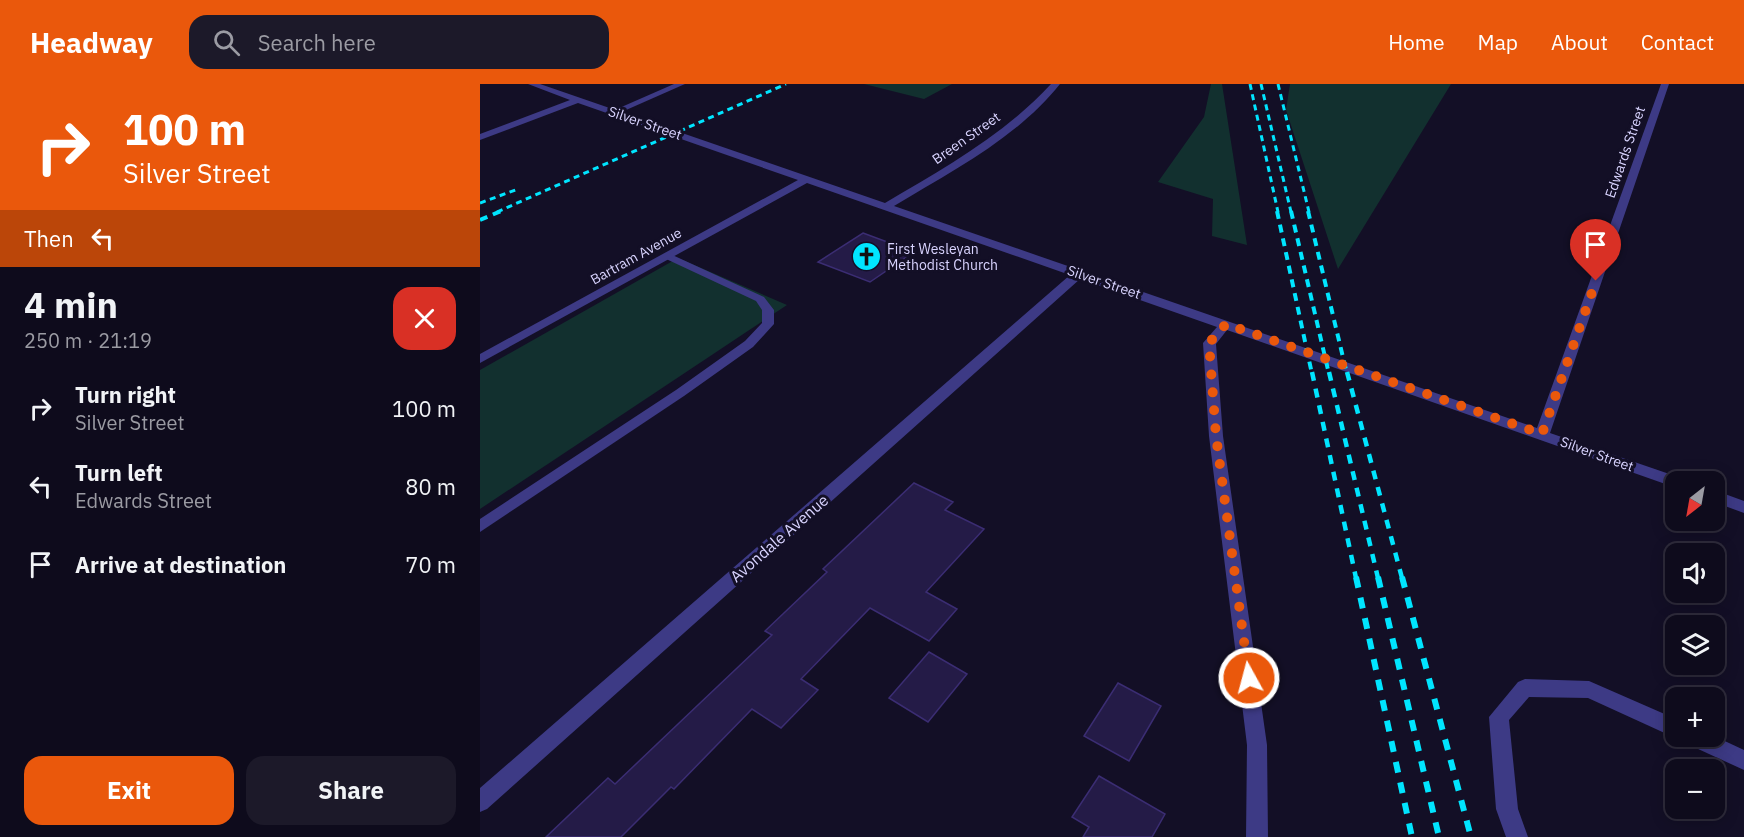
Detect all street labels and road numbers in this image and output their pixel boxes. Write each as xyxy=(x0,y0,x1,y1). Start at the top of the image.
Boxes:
street label: Silver Street xyxy=(606,102,684,144)
street label: Edwards Street xyxy=(1601,104,1649,200)
street label: Breen Street xyxy=(928,108,1004,168)
street label: Bartram Avenue xyxy=(587,223,685,288)
street label: Silver Street xyxy=(1065,261,1143,303)
street label: Silver Street xyxy=(1558,432,1636,476)
street label: Avondale Avenue xyxy=(726,490,832,586)

